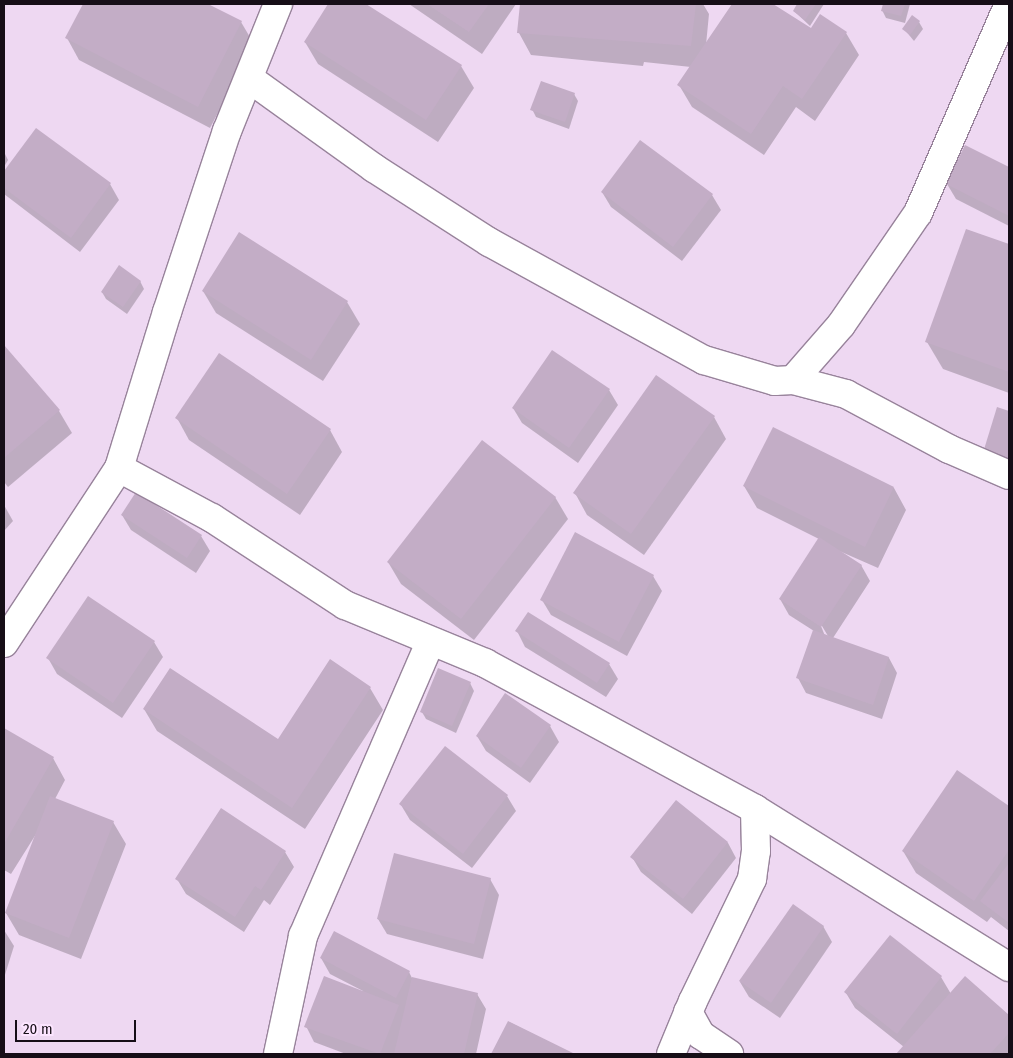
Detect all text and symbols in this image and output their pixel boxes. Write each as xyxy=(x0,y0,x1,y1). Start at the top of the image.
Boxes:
scale bar xyxy=(18,1010,139,1042)
text: 20 m xyxy=(23,1020,53,1038)

